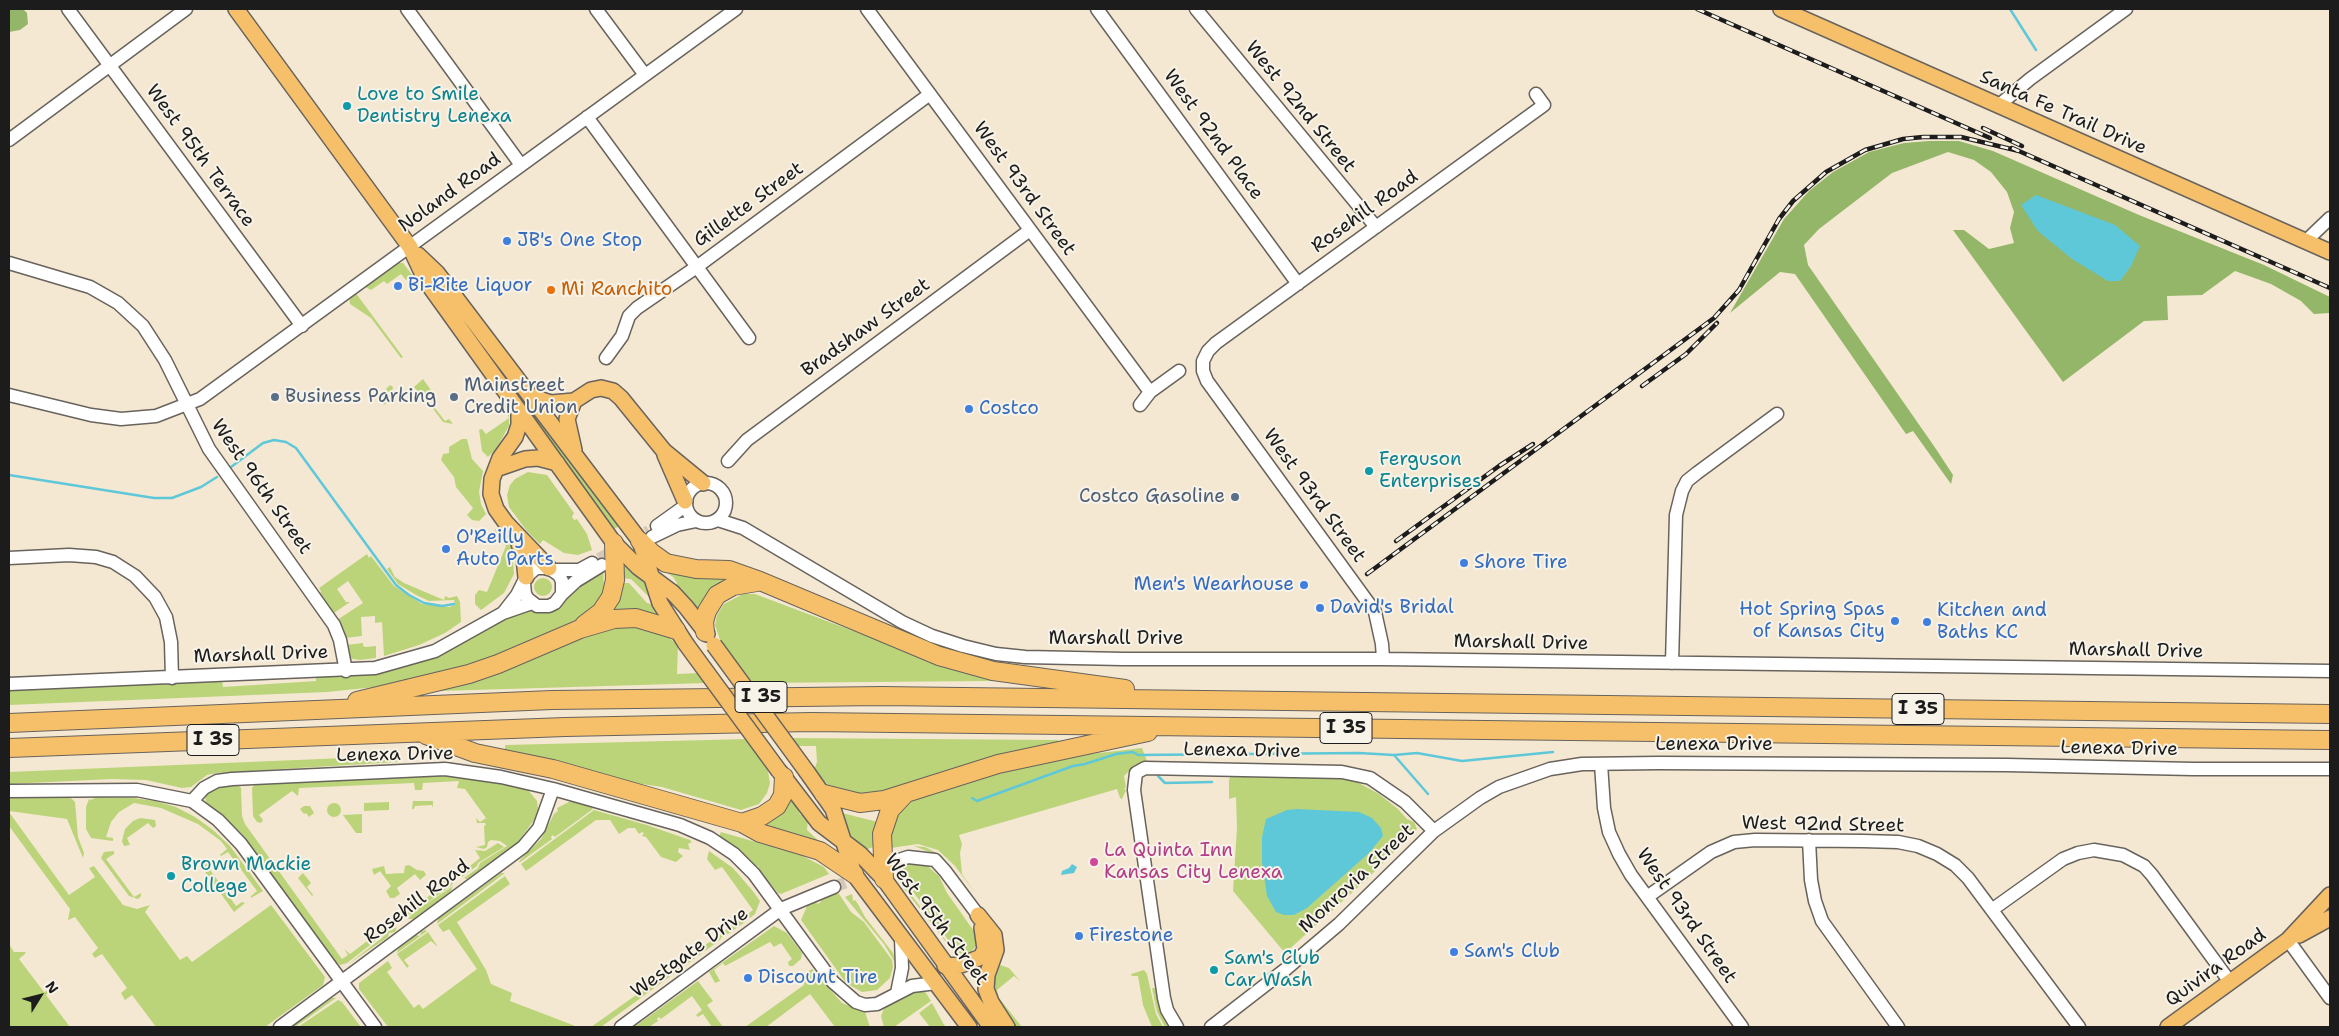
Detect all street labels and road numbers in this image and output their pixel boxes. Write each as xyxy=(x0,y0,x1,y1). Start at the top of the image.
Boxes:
street label: West 92nd Street xyxy=(1240,37,1360,177)
street label: West 92nd Place xyxy=(1158,65,1268,205)
street label: Santa Fe Trail Drive xyxy=(1976,66,2150,160)
street label: West 95th Terrace xyxy=(141,80,259,232)
street label: West 93rd Street xyxy=(968,118,1080,260)
street label: Noland Road xyxy=(394,148,506,238)
street label: Gillette Street xyxy=(690,158,808,252)
street label: Rosehill Road xyxy=(1307,166,1423,258)
street label: Bradshaw Street xyxy=(797,274,935,382)
street label: West 96th Street xyxy=(206,415,316,559)
street label: West 93rd Street xyxy=(1258,425,1370,567)
street label: Marshall Drive xyxy=(1049,628,1183,650)
street label: Marshall Drive xyxy=(1453,630,1589,656)
street label: Marshall Drive xyxy=(2068,638,2204,664)
street label: Marshall Drive xyxy=(193,641,329,669)
road number: I 35 xyxy=(735,682,787,712)
road number: I 35 xyxy=(1892,694,1944,724)
road number: I 35 xyxy=(1320,712,1372,744)
road number: I 35 xyxy=(187,724,239,756)
street label: Lenexa Drive xyxy=(1655,734,1773,756)
street label: Lenexa Drive xyxy=(2060,737,2178,761)
street label: Lenexa Drive xyxy=(1183,739,1301,763)
street label: Lenexa Drive xyxy=(336,743,454,767)
street label: West 92nd Street xyxy=(1741,812,1905,838)
street label: Monrovia Street xyxy=(1295,820,1419,938)
street label: West 93rd Street xyxy=(1631,844,1741,988)
street label: West 95th Street xyxy=(879,850,993,990)
street label: Rosehill Road xyxy=(360,855,474,949)
street label: Westgate Drive xyxy=(627,903,753,1003)
street label: Quivira Road xyxy=(2161,924,2271,1012)

